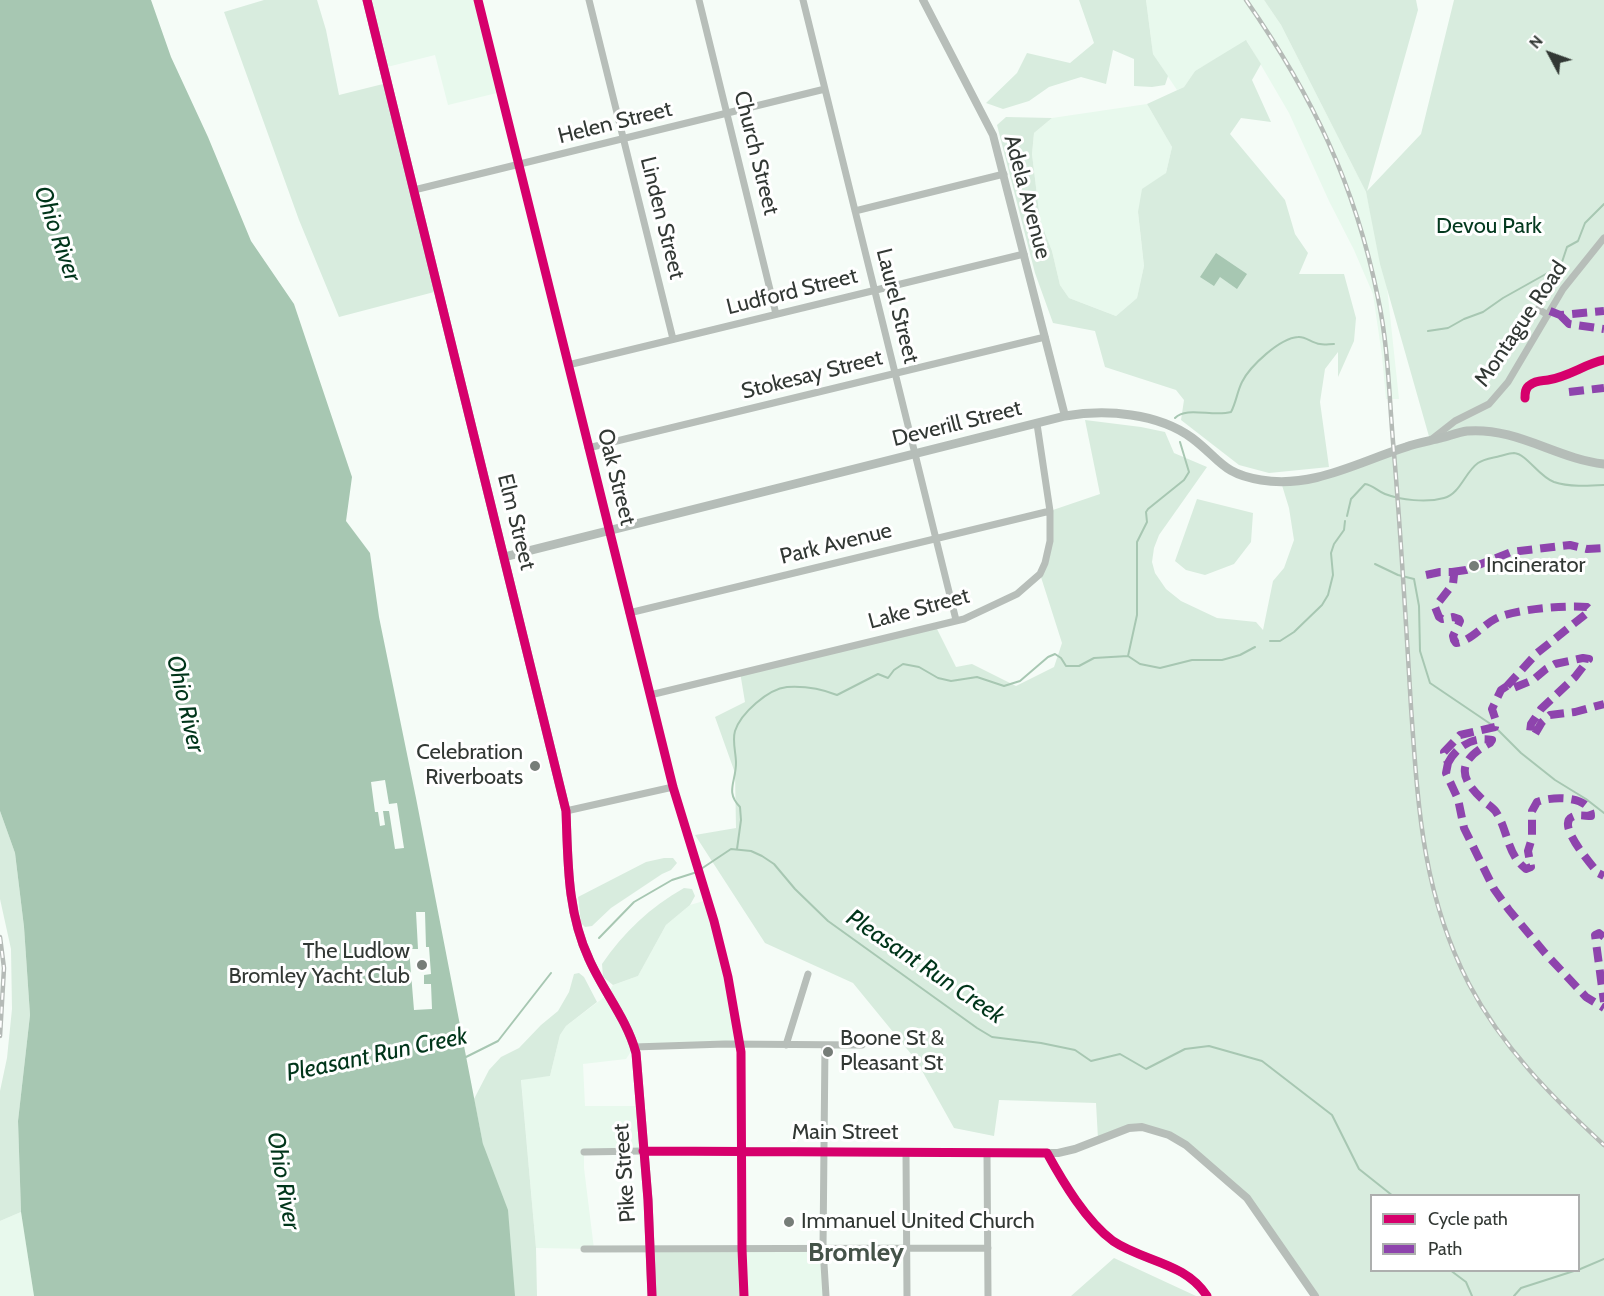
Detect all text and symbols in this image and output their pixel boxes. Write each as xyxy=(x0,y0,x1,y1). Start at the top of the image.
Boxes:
north arrow xyxy=(1520,24,1580,84)
text: N xyxy=(1525,31,1547,52)
street label: Church Street xyxy=(728,88,784,218)
street label: Helen Street xyxy=(555,96,675,150)
street label: Adela Avenue xyxy=(998,132,1056,262)
street label: Linden Street xyxy=(634,154,690,282)
water label: Ohio River xyxy=(27,183,87,285)
park label: Devou Park xyxy=(1436,214,1542,240)
street label: Laurel Street xyxy=(870,246,924,366)
street label: Montague Road xyxy=(1469,256,1573,392)
street label: Ludford Street xyxy=(724,263,860,321)
street label: Stokesay Street xyxy=(739,345,885,405)
street label: Deverill Street xyxy=(890,395,1024,453)
street label: Oak Street xyxy=(591,426,641,528)
street label: Elm Street xyxy=(491,471,541,573)
street label: Park Avenue xyxy=(777,517,895,571)
place label: Incinerator xyxy=(1486,553,1585,579)
marker: Incinerator xyxy=(1467,559,1481,573)
street label: Lake Street xyxy=(865,583,973,635)
water label: Ohio River xyxy=(160,653,210,755)
place label: Celebration Riverboats xyxy=(416,740,523,792)
marker: Celebration Riverboats xyxy=(528,759,542,773)
water label: Pleasant Run Creek xyxy=(841,904,1009,1030)
place label: The Ludlow Bromley Yacht Club xyxy=(229,939,410,990)
marker: The Ludlow Bromley Yacht Club xyxy=(415,958,429,972)
water label: Pleasant Run Creek xyxy=(284,1022,470,1088)
place label: Boone St & Pleasant St xyxy=(840,1026,944,1078)
marker: Boone St & Pleasant St xyxy=(821,1045,835,1059)
street label: Main Street xyxy=(792,1120,898,1146)
street label: Pike Street xyxy=(608,1123,642,1223)
water label: Ohio River xyxy=(260,1130,306,1232)
legend xyxy=(1370,1194,1580,1272)
text: Cycle path xyxy=(1428,1208,1508,1230)
place label: Immanuel United Church xyxy=(801,1209,1035,1235)
marker: Immanuel United Church xyxy=(782,1215,796,1229)
district label: Bromley xyxy=(808,1237,904,1269)
text: Path xyxy=(1428,1238,1462,1260)

